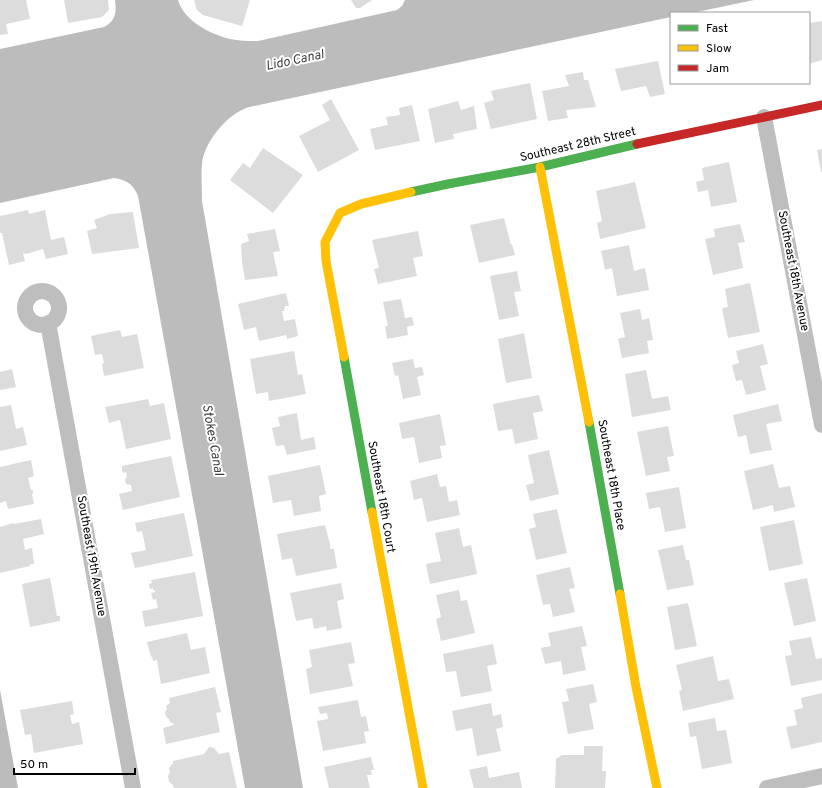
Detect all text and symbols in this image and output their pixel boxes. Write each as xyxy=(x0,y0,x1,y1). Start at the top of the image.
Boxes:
legend xyxy=(670,12,810,84)
text: Fast xyxy=(706,21,728,37)
text: Slow xyxy=(706,41,732,57)
water label: Lido Canal xyxy=(265,47,326,75)
text: Jam xyxy=(706,61,729,77)
street label: Southeast 28th Street xyxy=(518,124,638,166)
street label: Southeast 18th Avenue xyxy=(773,209,813,333)
water label: Stokes Canal xyxy=(198,403,226,478)
street label: Southeast 18th Place xyxy=(593,418,629,532)
street label: Southeast 18th Court xyxy=(363,440,399,554)
street label: Southeast 19th Avenue xyxy=(72,494,110,618)
scale bar xyxy=(14,750,135,776)
text: 50 m xyxy=(20,757,48,773)

